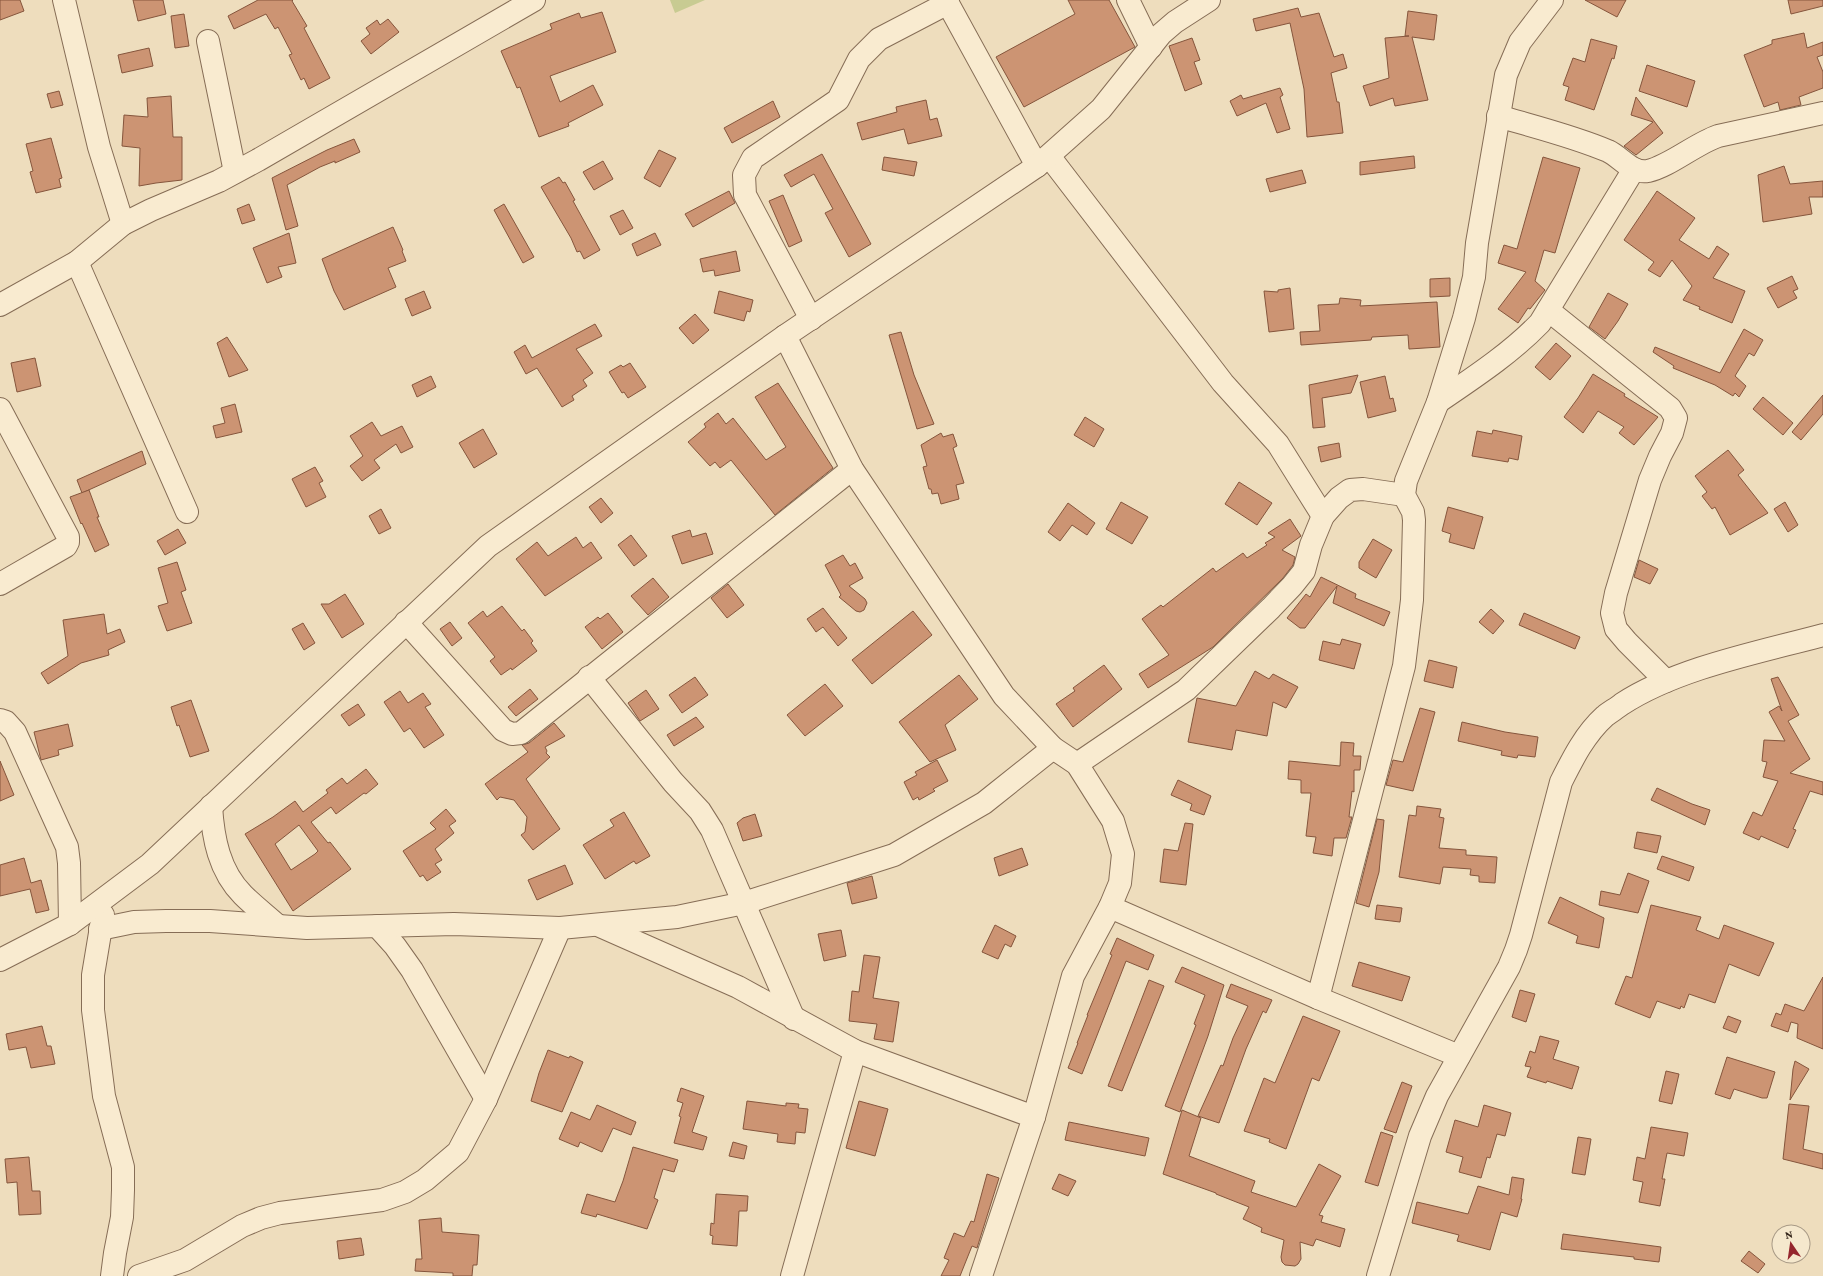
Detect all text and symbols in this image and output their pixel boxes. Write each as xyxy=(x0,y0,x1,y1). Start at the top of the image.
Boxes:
north arrow xyxy=(1771,1224,1811,1264)
text: N xyxy=(1784,1227,1794,1241)

